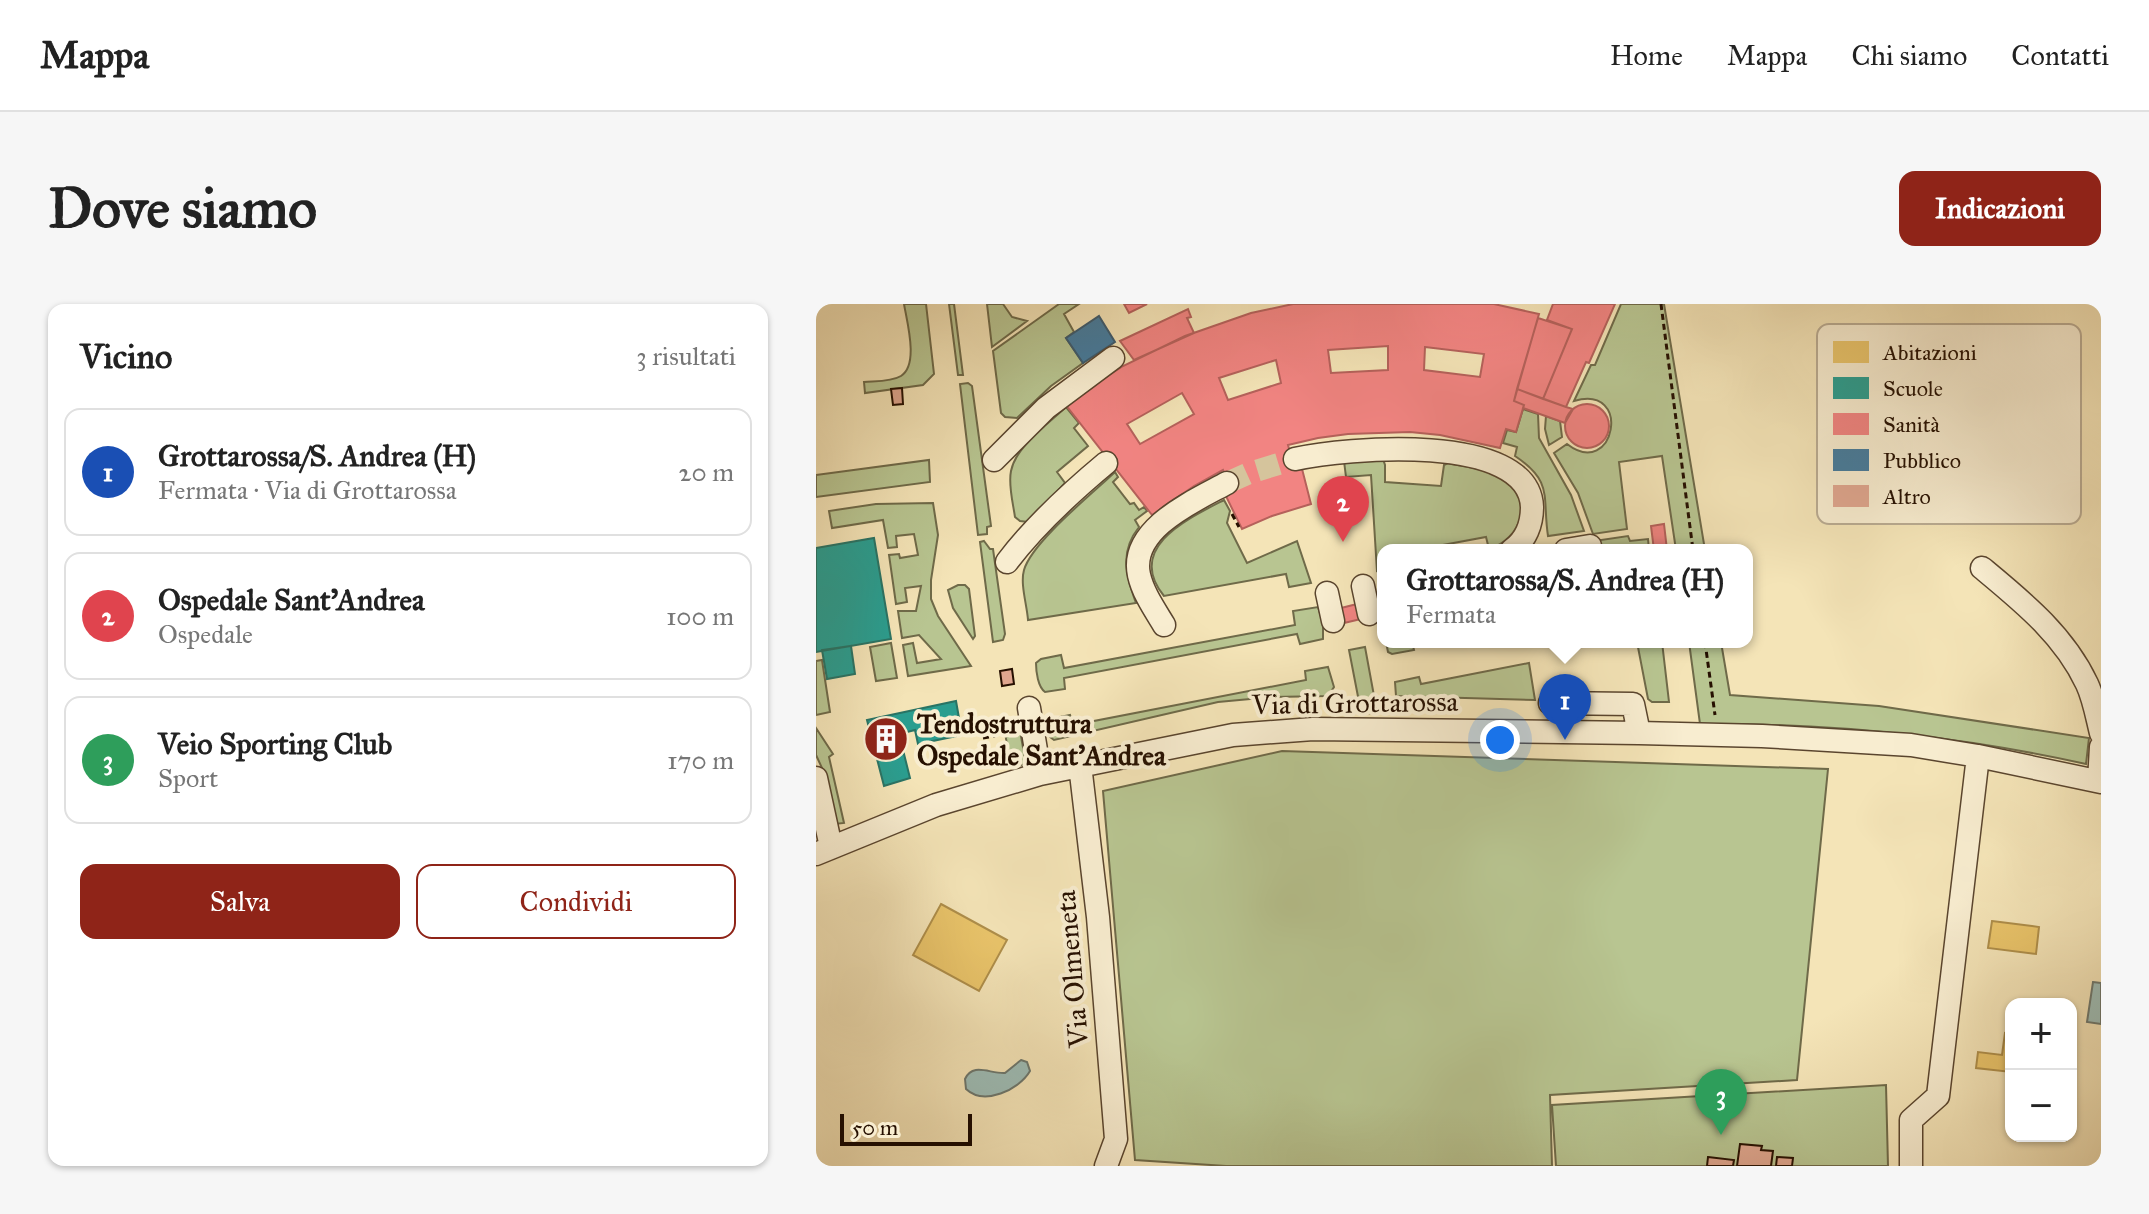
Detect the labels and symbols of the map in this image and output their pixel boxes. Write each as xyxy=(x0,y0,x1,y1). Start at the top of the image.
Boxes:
legend xyxy=(1817,324,2081,524)
text: Abitazioni xyxy=(1882,339,1977,366)
text: Scuole xyxy=(1883,375,1943,402)
text: Sanità xyxy=(1883,411,1941,438)
text: Pubblico xyxy=(1883,447,1961,474)
pin: 2 xyxy=(1317,476,1369,542)
text: Altro xyxy=(1882,483,1931,510)
pin: 1 xyxy=(1539,674,1591,740)
street label: Via di Grottarossa xyxy=(1250,684,1459,722)
place label: Tendostruttura Ospedale Sant'Andrea xyxy=(917,706,1167,773)
building icon: Tendostruttura Ospedale Sant'Andrea xyxy=(862,715,910,763)
your location xyxy=(1480,720,1520,760)
street label: Via Olmeneta xyxy=(1048,889,1096,1050)
pin: 3 xyxy=(1695,1069,1747,1135)
scale bar xyxy=(840,1110,972,1146)

